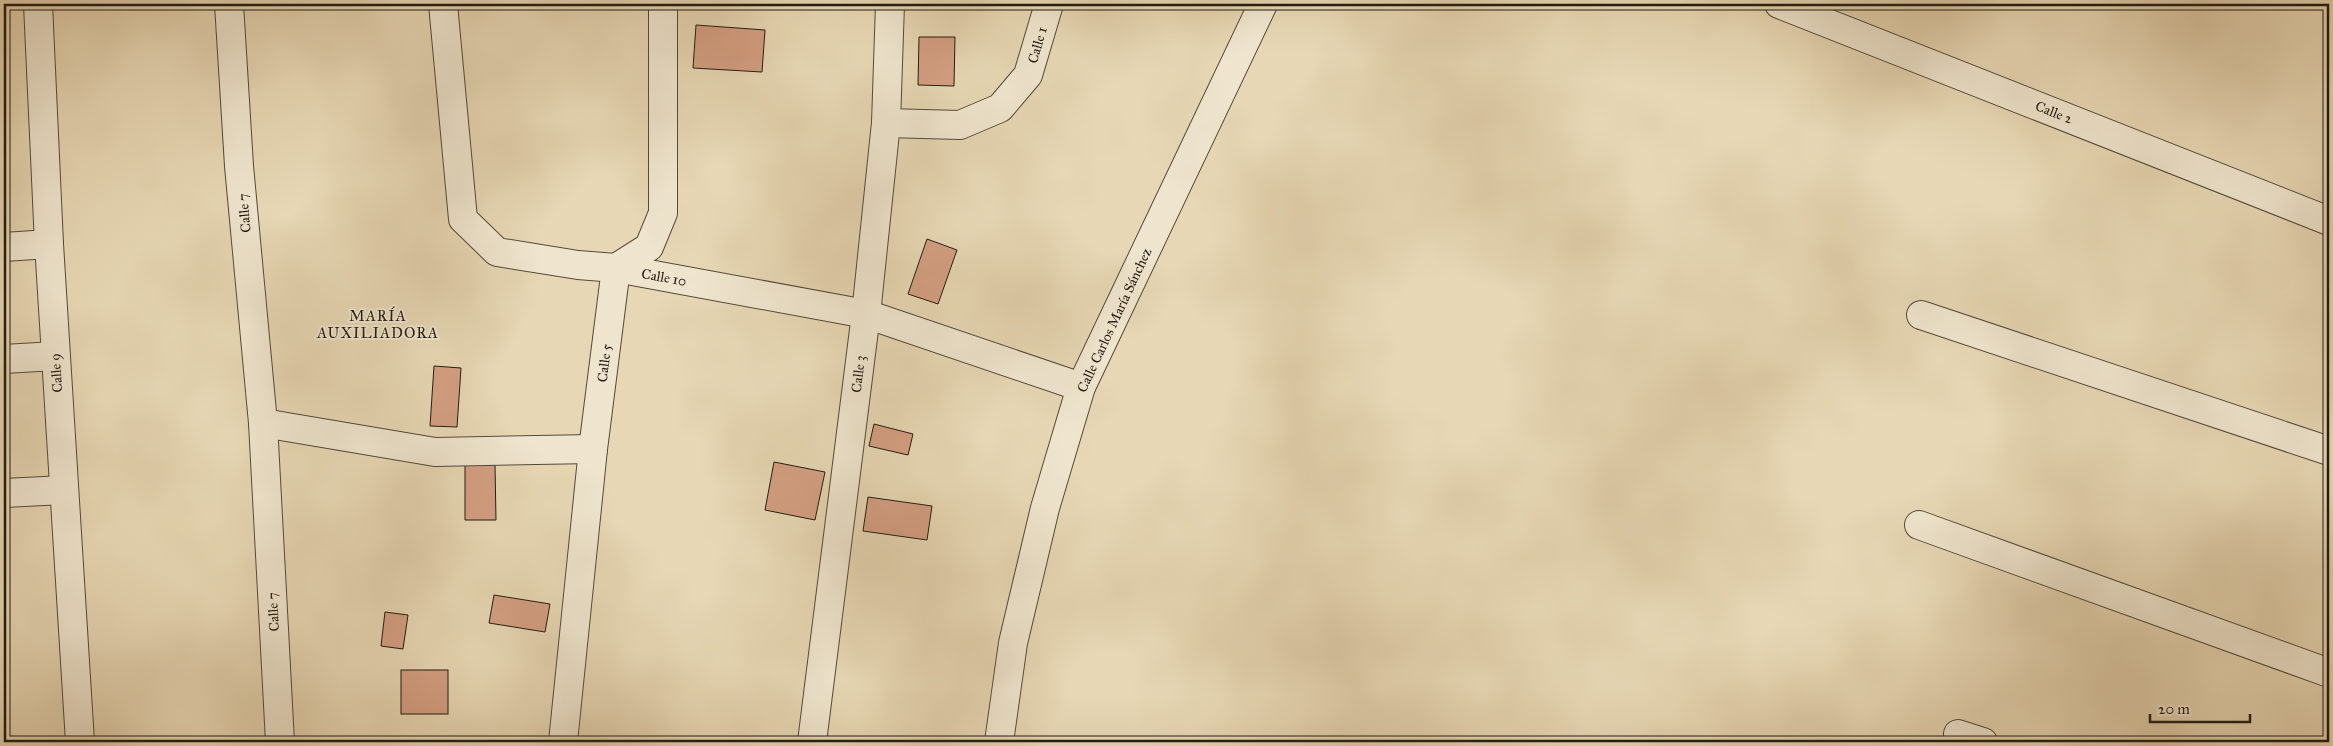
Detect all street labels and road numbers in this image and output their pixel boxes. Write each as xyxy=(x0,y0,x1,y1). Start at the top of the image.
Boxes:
street label: Calle 1 xyxy=(1024,24,1051,65)
street label: Calle 2 xyxy=(2033,97,2075,128)
street label: Calle 7 xyxy=(234,193,255,233)
street label: Calle Carlos María Sánchez xyxy=(1074,245,1156,395)
street label: Calle 10 xyxy=(640,265,688,290)
street label: Calle 5 xyxy=(594,343,615,383)
street label: Calle 9 xyxy=(47,353,66,393)
street label: Calle 3 xyxy=(848,354,869,394)
street label: Calle 7 xyxy=(264,592,283,632)

